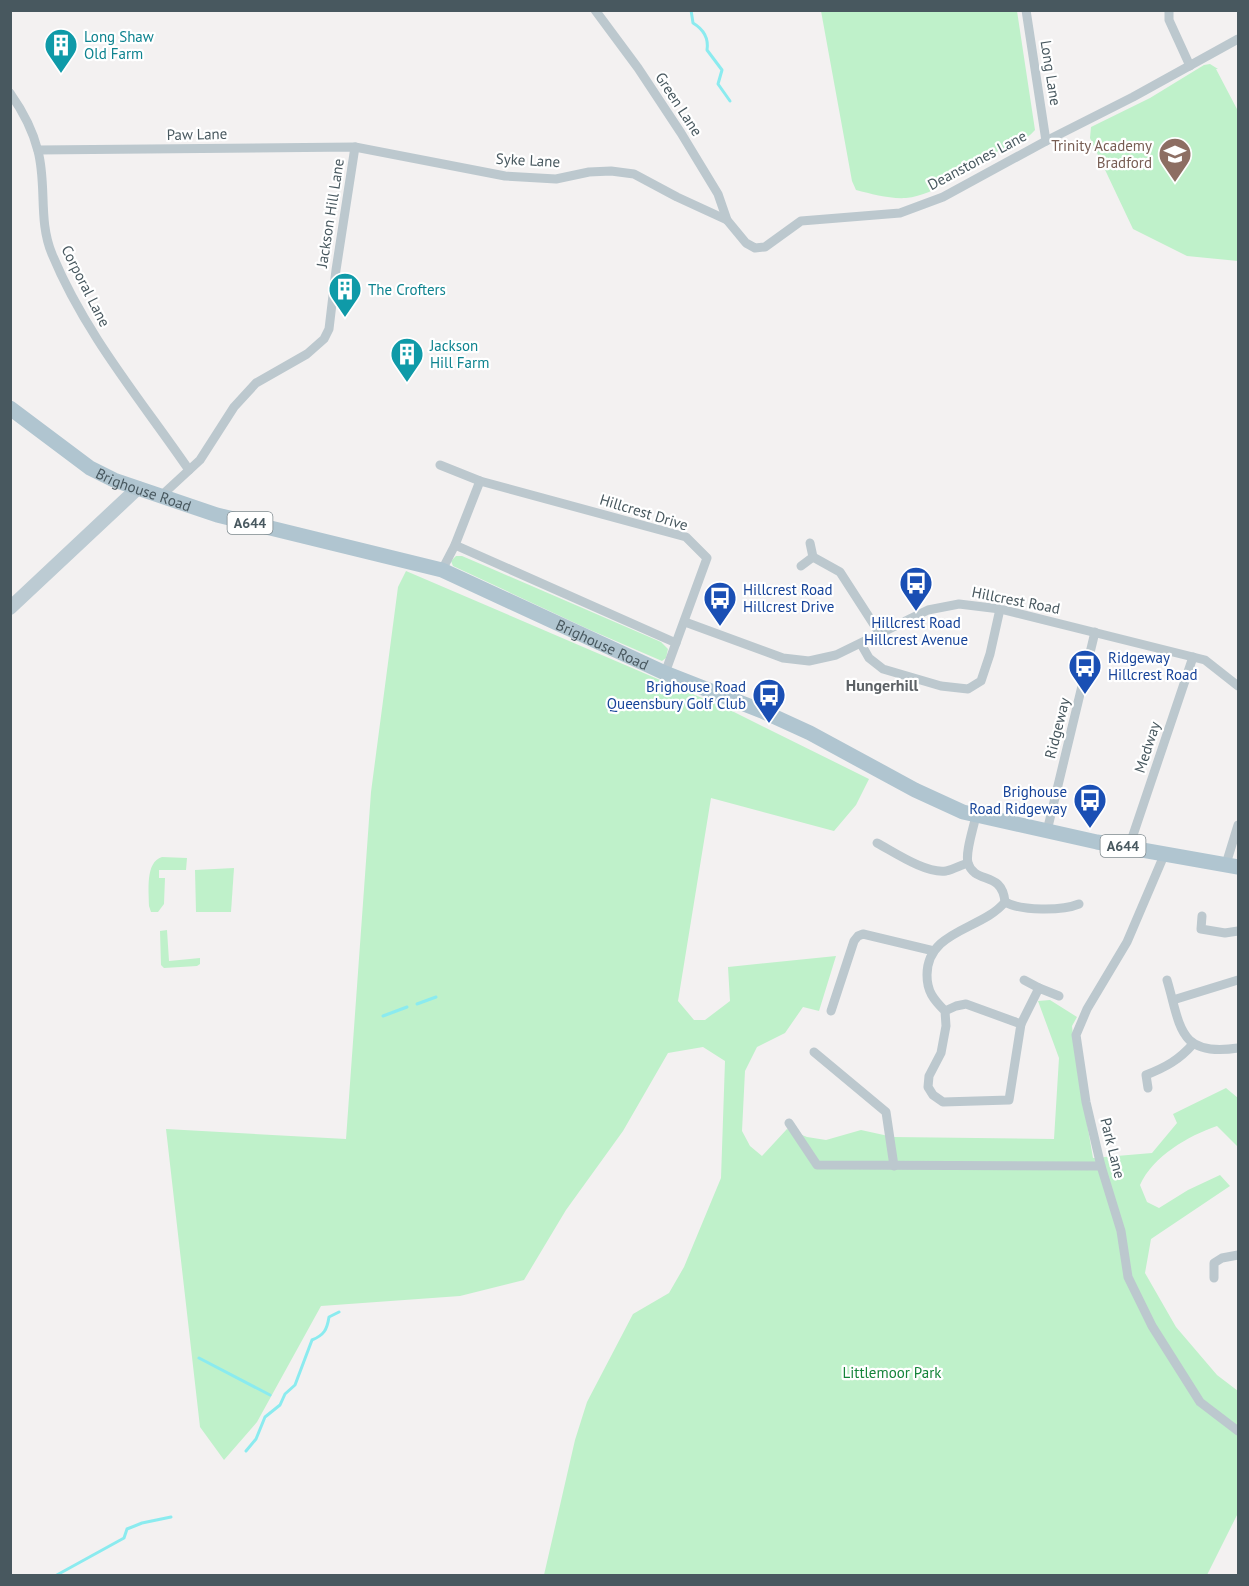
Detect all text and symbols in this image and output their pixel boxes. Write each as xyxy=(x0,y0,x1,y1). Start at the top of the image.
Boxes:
building icon: Long Shaw Old Farm xyxy=(43,27,79,74)
place label: Long Shaw Old Farm xyxy=(84,27,154,63)
street label: Long Lane xyxy=(1036,39,1066,107)
street label: Green Lane xyxy=(651,69,707,139)
street label: Paw Lane xyxy=(166,124,228,144)
street label: Deanstones Lane xyxy=(924,126,1030,194)
place label: Trinity Academy Bradford xyxy=(1051,136,1152,172)
school or university icon: Trinity Academy Bradford xyxy=(1157,136,1193,183)
street label: Syke Lane xyxy=(495,149,561,171)
street label: Jackson Hill Lane xyxy=(312,157,348,270)
street label: Corporal Lane xyxy=(57,242,115,330)
building icon: The Crofters xyxy=(327,271,363,318)
place label: The Crofters xyxy=(368,280,446,299)
building icon: Jackson Hill Farm xyxy=(389,336,425,383)
place label: Jackson Hill Farm xyxy=(429,336,489,372)
street label: Brighouse Road xyxy=(93,463,194,515)
street label: Hillcrest Drive xyxy=(598,490,690,534)
road number: A644 xyxy=(228,512,272,534)
bus stop icon: Hillcrest Road Hillcrest Avenue xyxy=(898,565,934,612)
bus stop icon: Hillcrest Road Hillcrest Drive xyxy=(702,580,738,627)
place label: Hillcrest Road Hillcrest Drive xyxy=(743,580,834,616)
street label: Hillcrest Road xyxy=(970,582,1062,618)
place label: Hillcrest Road Hillcrest Avenue xyxy=(864,613,968,649)
street label: Brighouse Road xyxy=(553,615,652,674)
bus stop icon: Ridgeway Hillcrest Road xyxy=(1067,648,1103,695)
place label: Ridgeway Hillcrest Road xyxy=(1108,648,1198,684)
district label: Hungerhill xyxy=(846,675,919,695)
place label: Brighouse Road Queensbury Golf Club xyxy=(607,677,746,713)
bus stop icon: Brighouse Road Queensbury Golf Club xyxy=(751,677,787,724)
street label: Ridgeway xyxy=(1040,696,1074,760)
street label: Medway xyxy=(1130,719,1164,775)
place label: Brighouse Road Ridgeway xyxy=(969,782,1067,818)
bus stop icon: Brighouse Road Ridgeway xyxy=(1072,782,1108,829)
road number: A644 xyxy=(1100,835,1146,857)
street label: Park Lane xyxy=(1096,1116,1130,1180)
park label: Littlemoor Park xyxy=(843,1363,942,1382)

